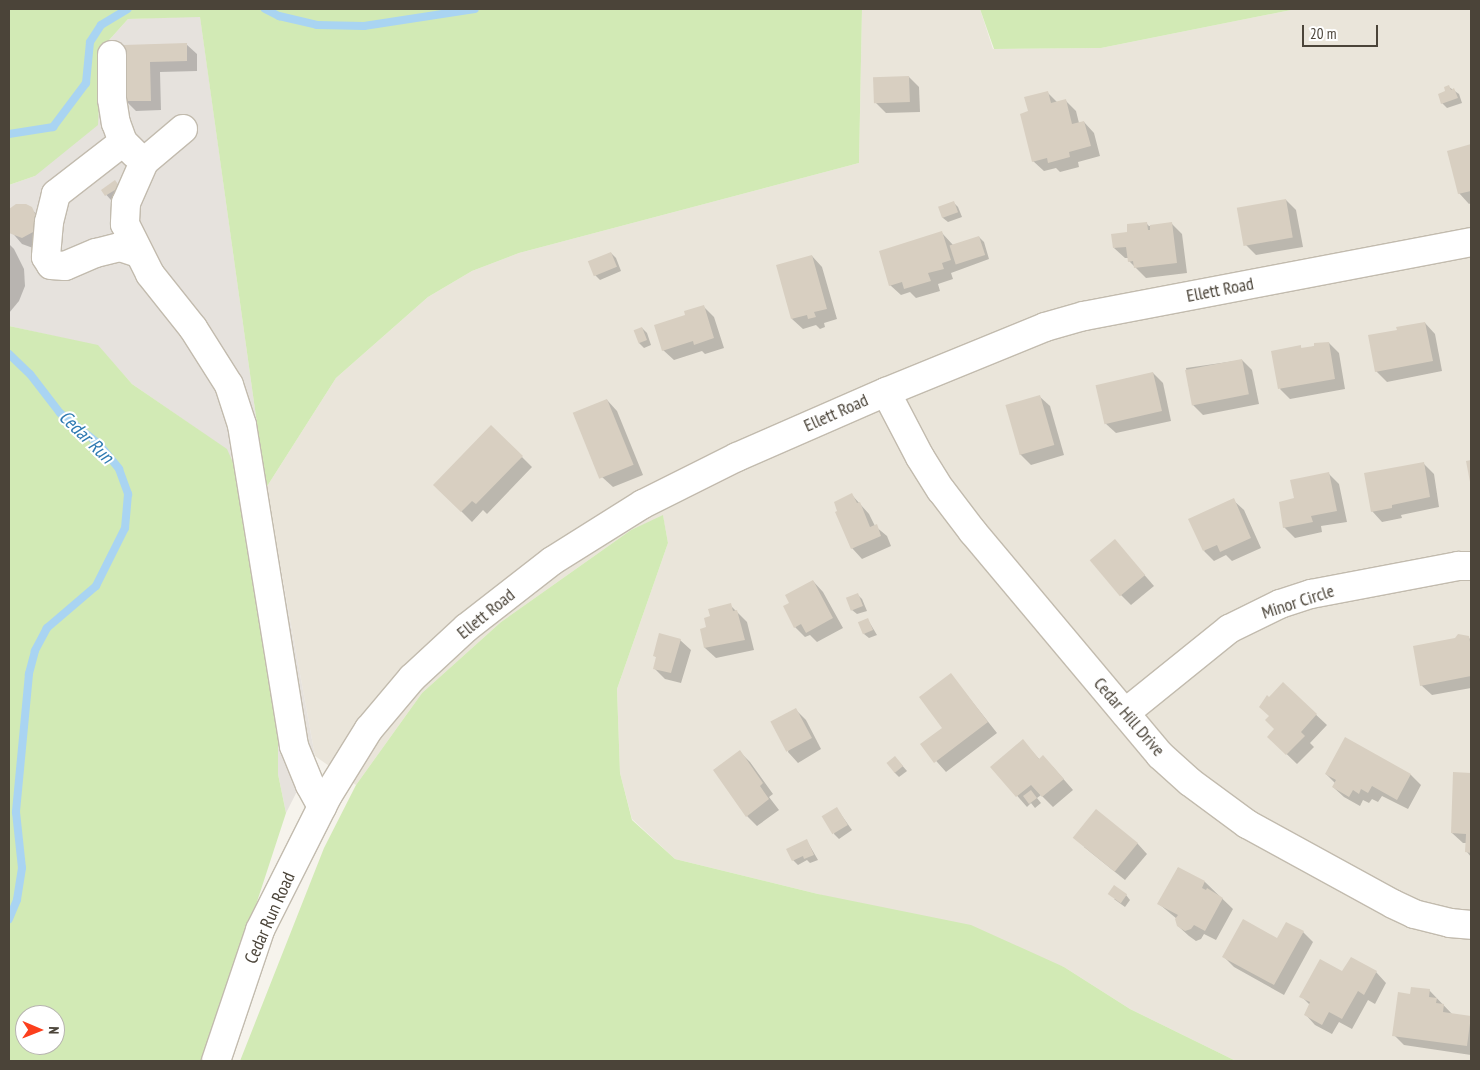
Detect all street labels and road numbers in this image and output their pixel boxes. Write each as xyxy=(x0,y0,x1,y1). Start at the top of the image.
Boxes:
street label: Ellett Road xyxy=(1185,273,1255,307)
street label: Ellett Road xyxy=(801,389,871,437)
street label: Minor Circle xyxy=(1259,580,1337,624)
street label: Ellett Road xyxy=(453,584,519,644)
street label: Cedar Hill Drive xyxy=(1089,673,1169,761)
street label: Cedar Run Road xyxy=(240,869,300,967)

